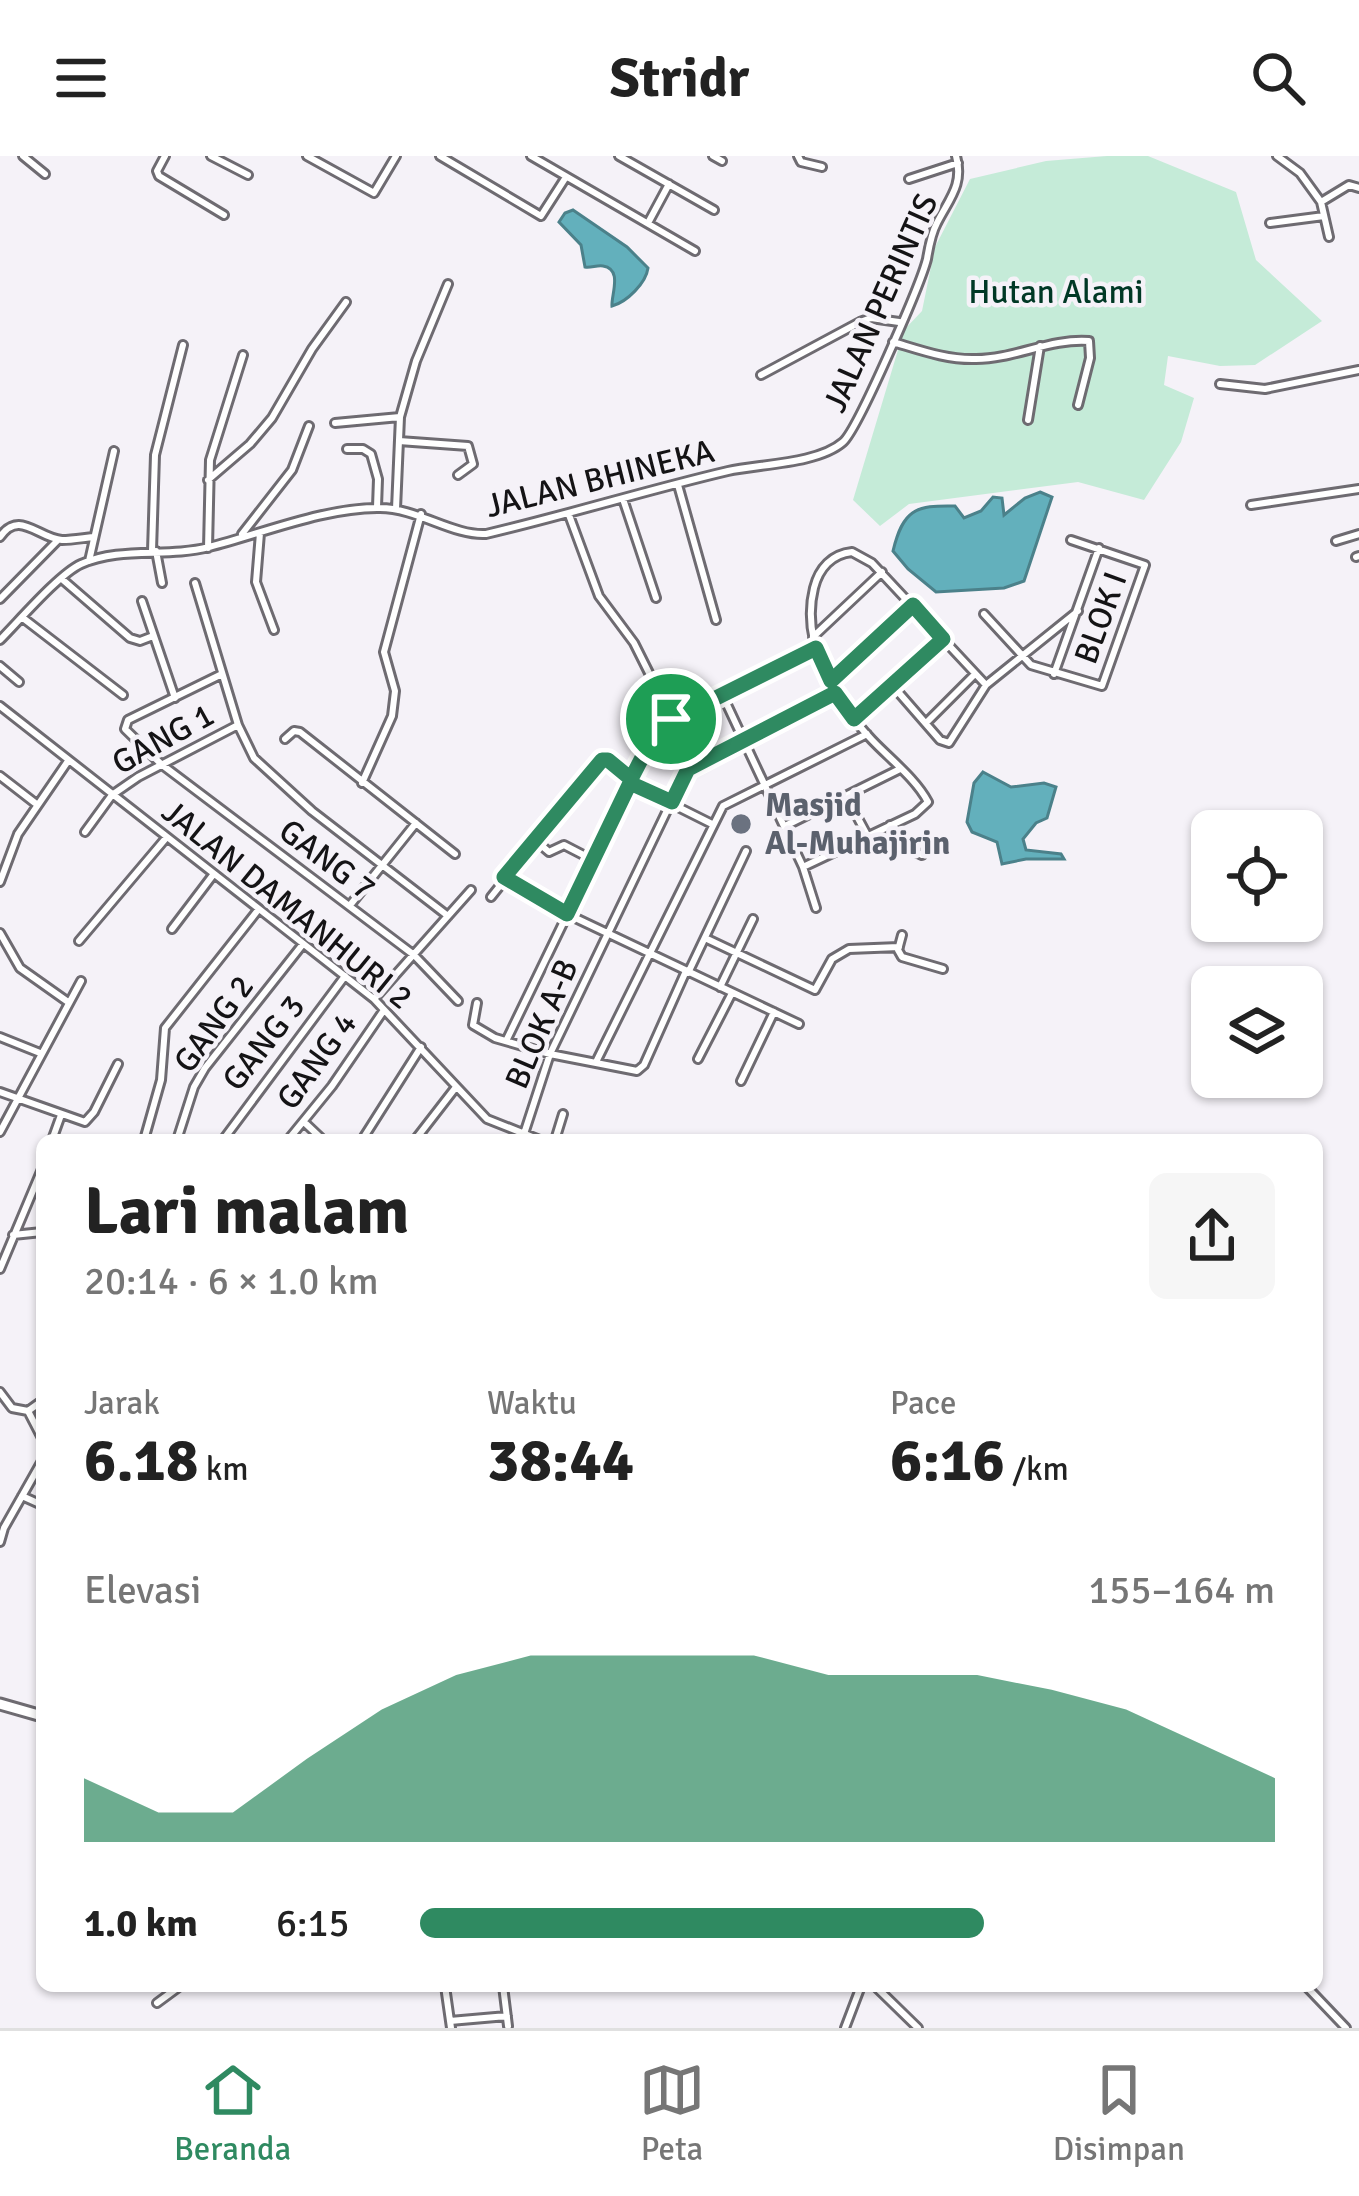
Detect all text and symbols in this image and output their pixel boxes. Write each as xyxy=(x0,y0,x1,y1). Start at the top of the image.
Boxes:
icon: menu xyxy=(48,45,114,111)
text: Stridr xyxy=(610,45,749,112)
icon: search xyxy=(1245,45,1311,111)
street label: JALAN PERINTIS xyxy=(815,187,947,419)
park label: Hutan Alami xyxy=(968,272,1144,313)
street label: JALAN BHINEKA xyxy=(482,431,718,527)
street label: BLOK I xyxy=(1066,567,1136,669)
pin xyxy=(620,668,722,770)
icon: arrive xyxy=(638,686,704,752)
street label: GANG 1 xyxy=(105,694,221,784)
place label: Masjid Al-Muhajirin xyxy=(765,785,950,864)
street label: JALAN DAMANHURI 2 xyxy=(153,791,421,1019)
street label: GANG 7 xyxy=(271,810,383,910)
map controls xyxy=(1191,810,1323,1098)
button: locate xyxy=(1191,810,1323,942)
marker: Masjid Al-Muhajirin xyxy=(728,811,754,837)
street label: BLOK A-B xyxy=(496,953,588,1095)
button: layers xyxy=(1191,966,1323,1098)
street label: GANG 2 xyxy=(165,967,263,1081)
street label: GANG 3 xyxy=(214,987,314,1099)
street label: GANG 4 xyxy=(268,1004,366,1118)
text: Lari malam xyxy=(84,1171,409,1252)
button: share xyxy=(1149,1173,1275,1299)
text: 20:14 · 6 × 1.0 km xyxy=(84,1257,379,1305)
text: Jarak xyxy=(84,1383,160,1424)
text: Waktu xyxy=(487,1383,577,1424)
text: Pace xyxy=(890,1383,956,1424)
text: 6.18 xyxy=(84,1424,198,1498)
text: 38:44 xyxy=(487,1424,634,1498)
text: 6:16 xyxy=(890,1424,1005,1498)
text: km xyxy=(198,1449,249,1490)
text: /km xyxy=(1005,1449,1069,1490)
text: Elevasi xyxy=(84,1566,201,1614)
text: 155–164 m xyxy=(1088,1566,1275,1614)
text: 1.0 km xyxy=(84,1899,198,1947)
text: 6:15 xyxy=(276,1899,350,1947)
tab: Beranda xyxy=(174,2057,291,2170)
tab: Peta xyxy=(639,2057,705,2170)
tab: Disimpan xyxy=(1053,2057,1185,2170)

